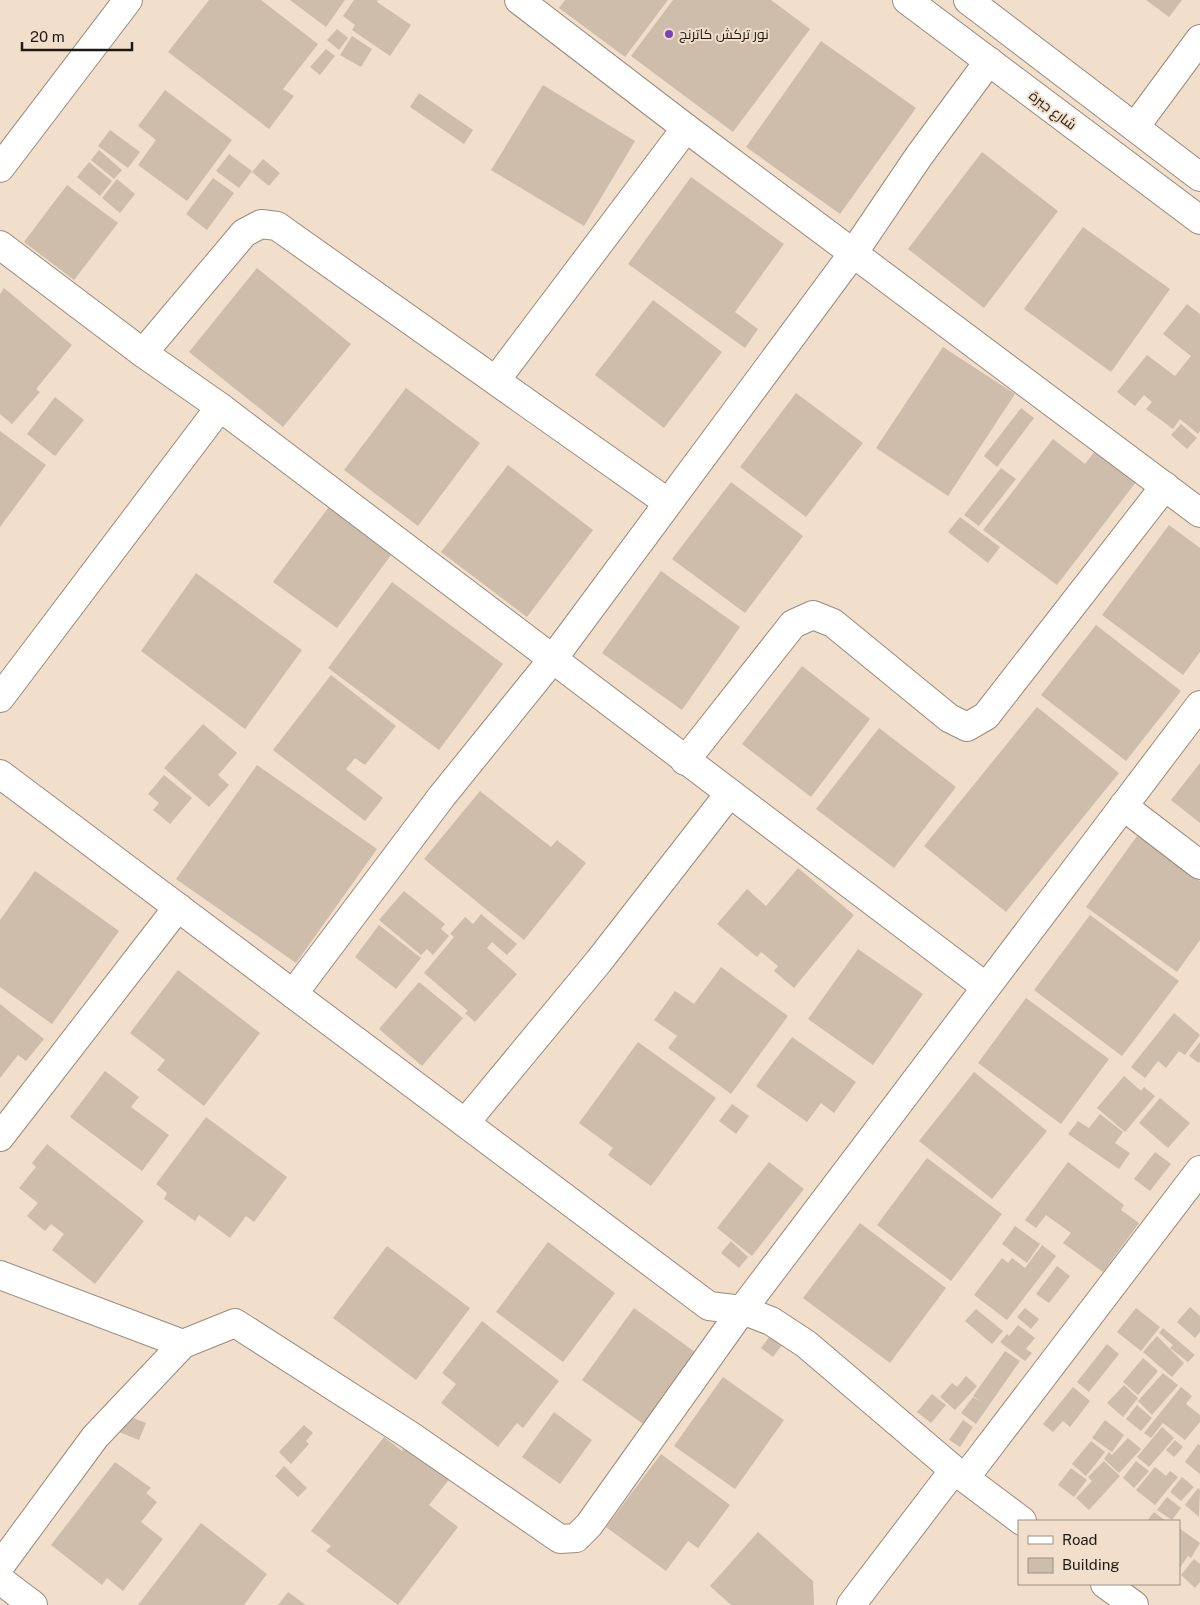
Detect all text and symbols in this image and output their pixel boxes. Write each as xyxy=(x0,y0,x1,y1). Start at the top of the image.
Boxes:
scale bar xyxy=(22,20,132,52)
place label: نور تركش كاترنج xyxy=(679,26,769,43)
text: 20 m xyxy=(30,28,65,45)
marker: نور تركش كاترنج xyxy=(663,28,675,40)
street label: شارع جبرة xyxy=(1026,87,1080,134)
legend xyxy=(1018,1520,1180,1585)
text: Road xyxy=(1062,1531,1098,1548)
text: Building xyxy=(1062,1556,1120,1573)

